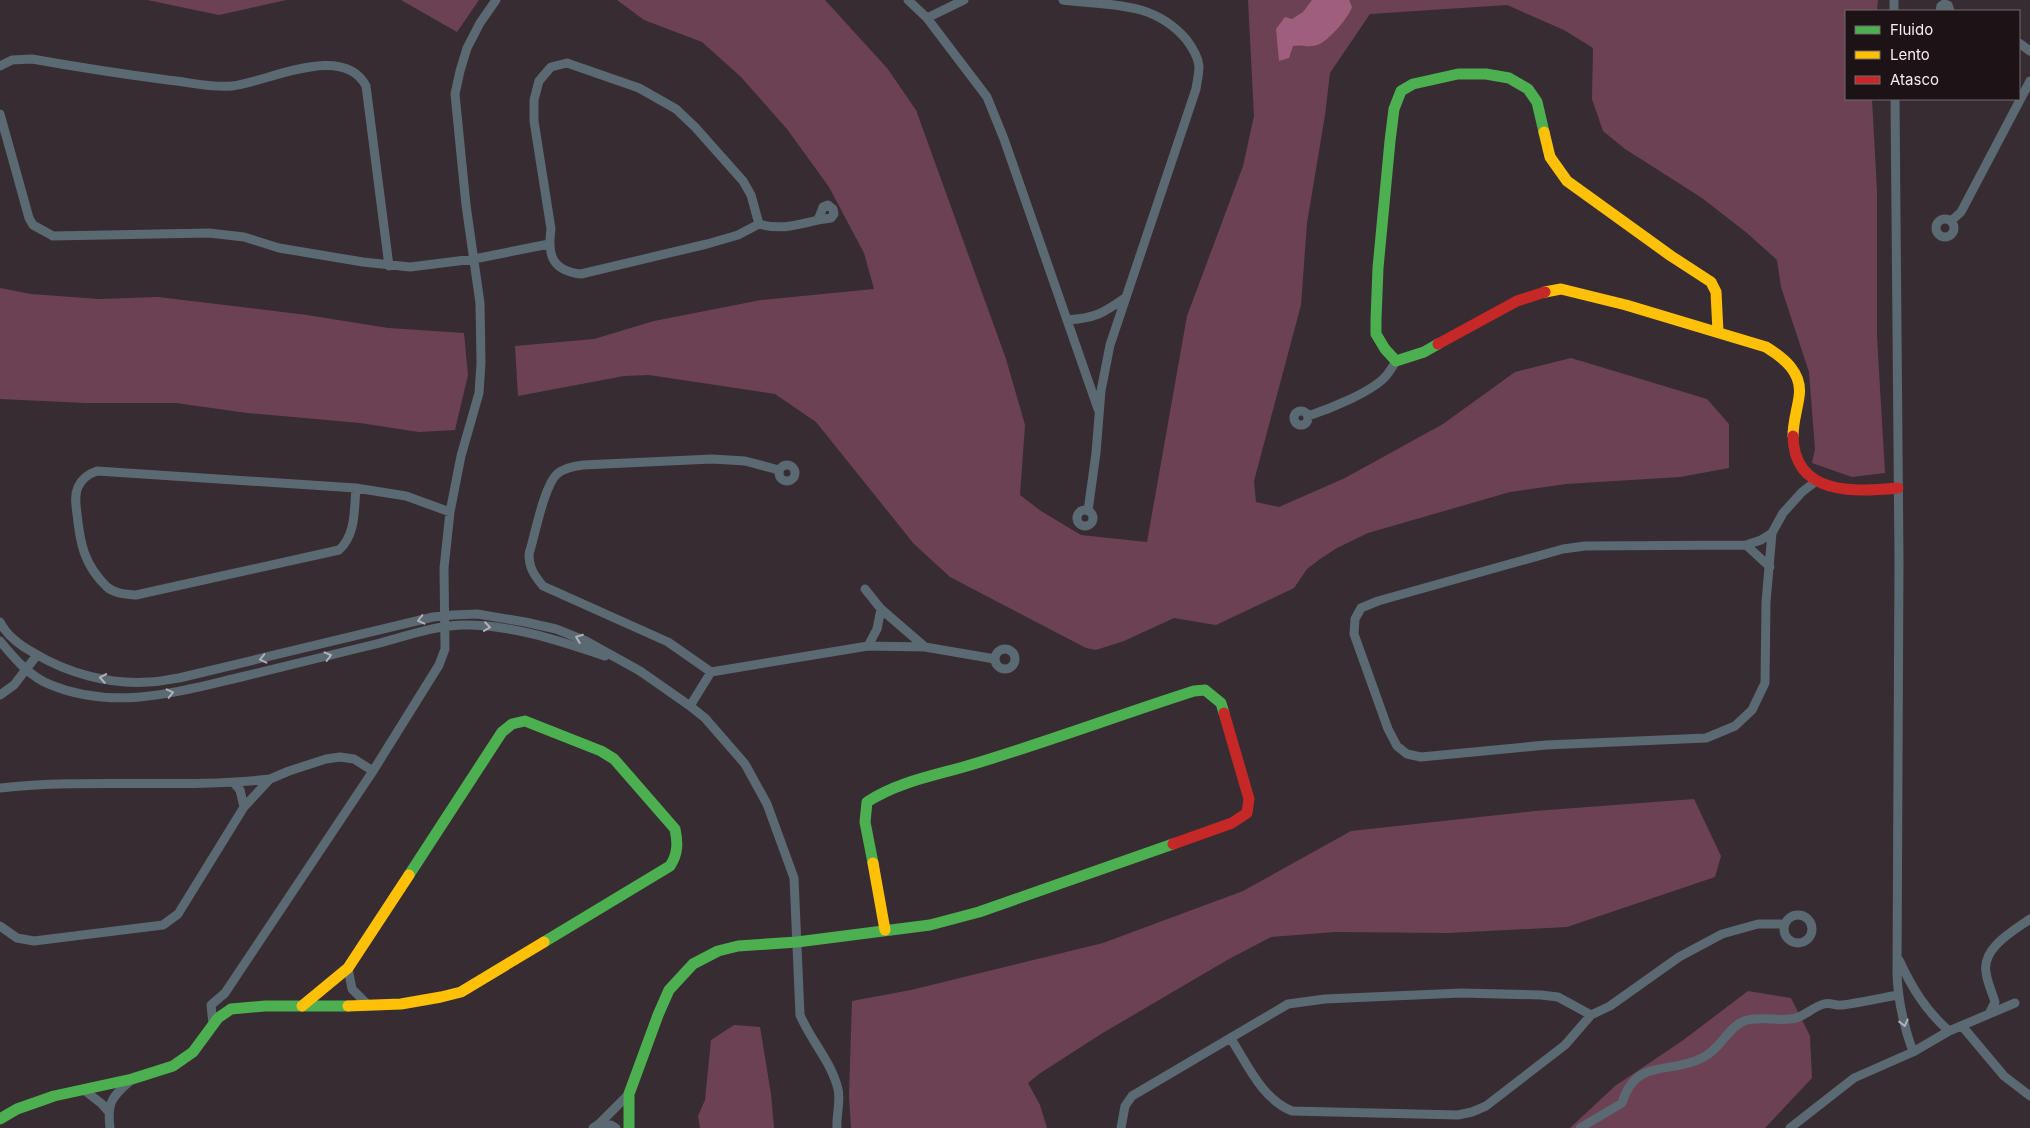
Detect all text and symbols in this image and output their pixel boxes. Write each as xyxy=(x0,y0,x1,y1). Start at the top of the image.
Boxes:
legend xyxy=(1845,10,2020,100)
text: Fluido xyxy=(1890,20,1933,39)
text: Lento xyxy=(1890,45,1930,64)
text: Atasco xyxy=(1890,70,1939,89)
one-way arrow xyxy=(416,614,425,625)
one-way arrow xyxy=(483,621,491,632)
one-way arrow xyxy=(576,634,584,644)
one-way arrow xyxy=(324,651,332,662)
one-way arrow xyxy=(258,653,267,664)
one-way arrow xyxy=(99,674,107,684)
one-way arrow xyxy=(165,688,174,699)
one-way arrow xyxy=(1899,1018,1909,1026)

